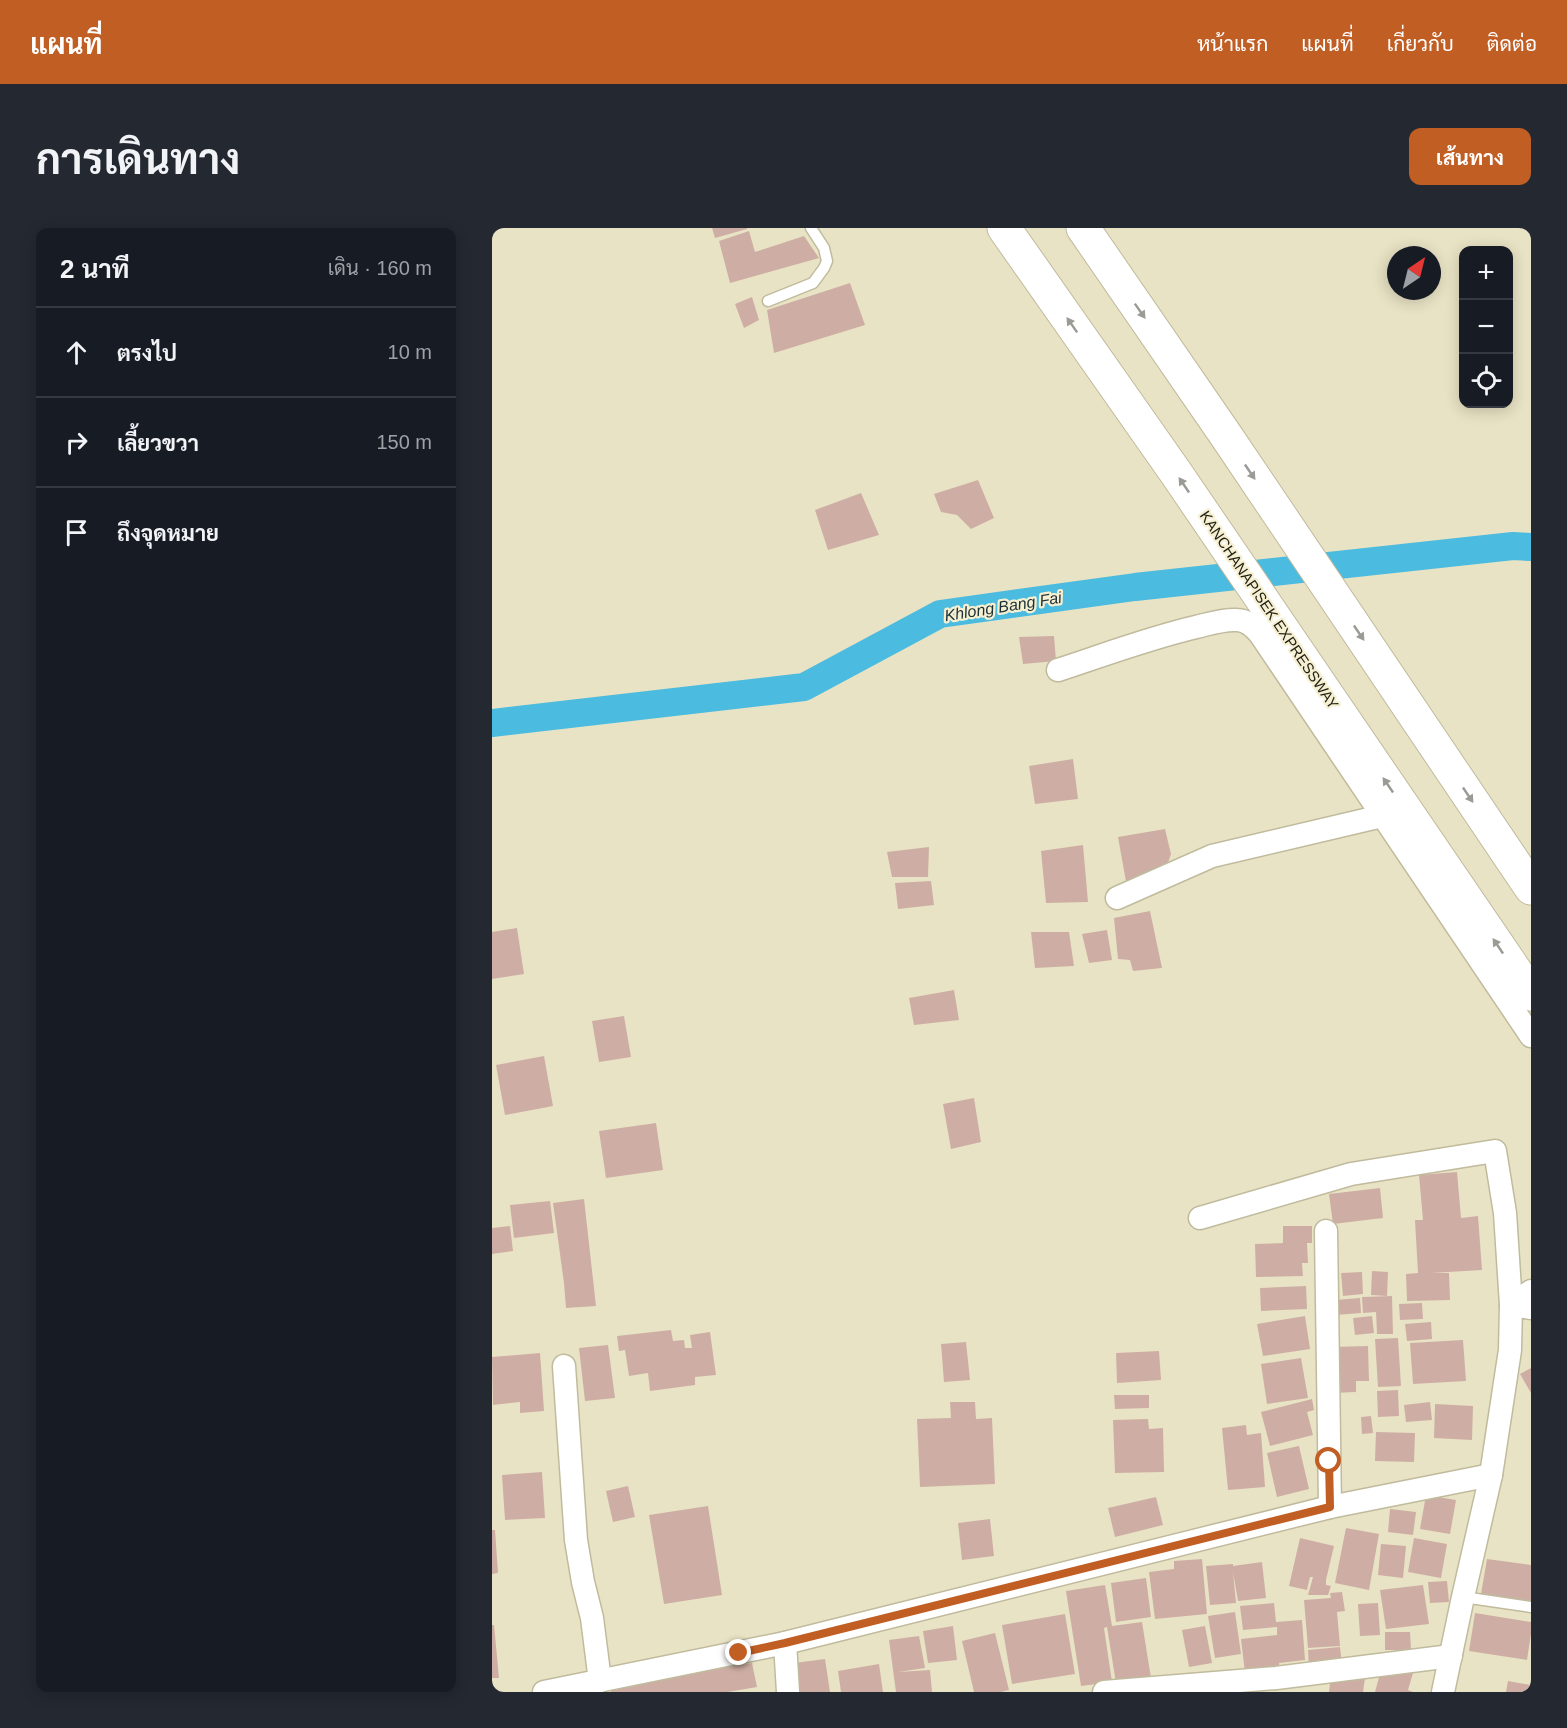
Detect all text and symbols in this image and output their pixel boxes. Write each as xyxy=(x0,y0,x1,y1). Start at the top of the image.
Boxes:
text: แผนที่ xyxy=(30,29,103,60)
text: หน้าแรก xyxy=(1197,32,1268,55)
text: แผนที่ xyxy=(1301,32,1354,55)
text: เกี่ยวกับ xyxy=(1387,32,1454,55)
text: ติดต่อ xyxy=(1487,32,1537,55)
button: เส้นทาง xyxy=(1409,128,1531,185)
text: การเดินทาง xyxy=(36,136,240,183)
north arrow xyxy=(1387,246,1441,300)
map controls xyxy=(1459,246,1513,408)
button: + xyxy=(1459,246,1513,300)
text: 2 นาที xyxy=(60,254,129,284)
text: เดิน · 160 m xyxy=(328,257,432,279)
button: − xyxy=(1459,300,1513,354)
one-way arrow xyxy=(1134,302,1146,318)
one-way arrow xyxy=(1066,318,1078,334)
icon: ahead xyxy=(60,336,93,369)
text: ตรงไป xyxy=(117,341,177,366)
text: 10 m xyxy=(388,341,432,363)
button: locate xyxy=(1459,354,1513,408)
icon: right xyxy=(60,426,93,459)
text: เลี้ยวขวา xyxy=(117,431,199,456)
text: 150 m xyxy=(376,431,432,453)
one-way arrow xyxy=(1245,463,1256,480)
one-way arrow xyxy=(1179,477,1190,493)
street label: KANCHANAPISEK EXPRESSWAY xyxy=(1197,508,1342,712)
icon: arrive xyxy=(60,516,93,549)
text: ถึงจุดหมาย xyxy=(117,521,219,546)
water label: Khlong Bang Fai xyxy=(943,589,1063,624)
one-way arrow xyxy=(1354,625,1365,642)
one-way arrow xyxy=(1383,777,1394,793)
one-way arrow xyxy=(1462,787,1473,803)
one-way arrow xyxy=(1493,938,1504,954)
route start xyxy=(1315,1447,1341,1473)
route end xyxy=(725,1639,751,1665)

